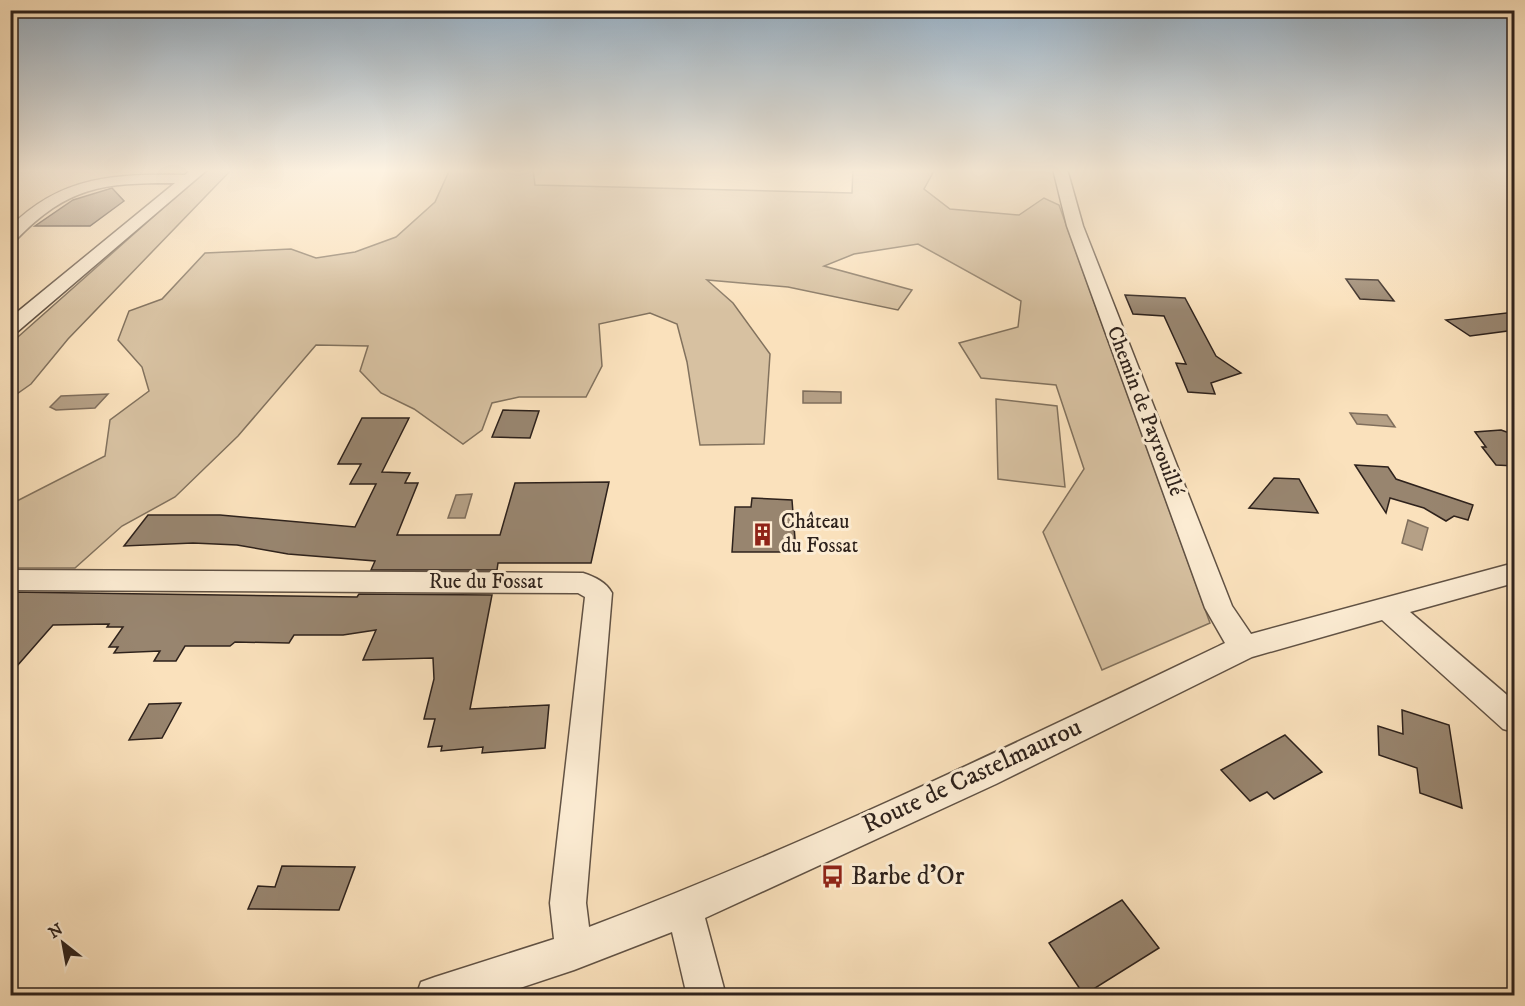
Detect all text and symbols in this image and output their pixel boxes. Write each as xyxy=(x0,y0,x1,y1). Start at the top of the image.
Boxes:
street label: Chemin de Payrouillé xyxy=(1101,322,1189,500)
place label: Château du Fossat xyxy=(781,509,858,559)
building icon: Château du Fossat xyxy=(750,521,776,547)
street label: Rue du Fossat xyxy=(429,569,544,595)
street label: Route de Castelmaurou xyxy=(857,711,1087,841)
place label: Barbe d'Or xyxy=(851,860,965,893)
bus stop icon: Barbe d'Or xyxy=(820,863,846,889)
north arrow xyxy=(33,913,93,973)
text: N xyxy=(45,919,67,943)

